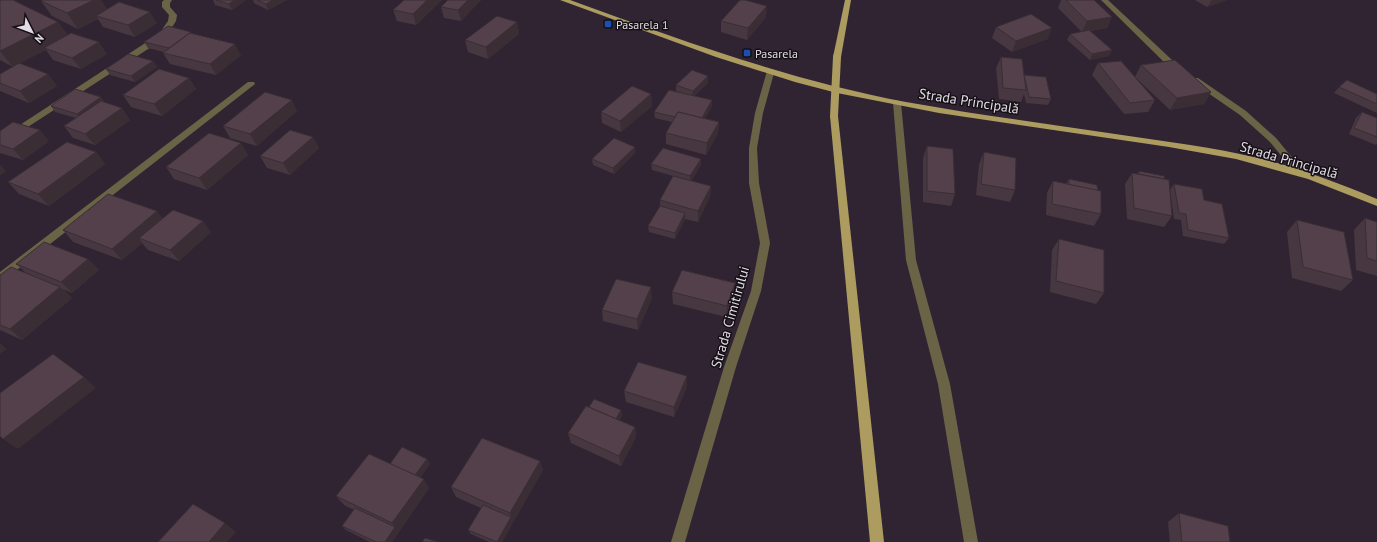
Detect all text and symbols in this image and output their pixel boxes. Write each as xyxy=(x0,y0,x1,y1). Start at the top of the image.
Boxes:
north arrow xyxy=(12,12,52,52)
place label: Pasarela 1 xyxy=(616,17,669,32)
marker: Pasarela 1 xyxy=(603,19,613,29)
text: N xyxy=(32,31,47,46)
place label: Pasarela xyxy=(755,46,798,61)
marker: Pasarela xyxy=(742,48,752,58)
street label: Strada Principală xyxy=(918,84,1020,118)
street label: Strada Principală xyxy=(1238,137,1340,183)
street label: Strada Cimitirului xyxy=(707,264,753,370)

